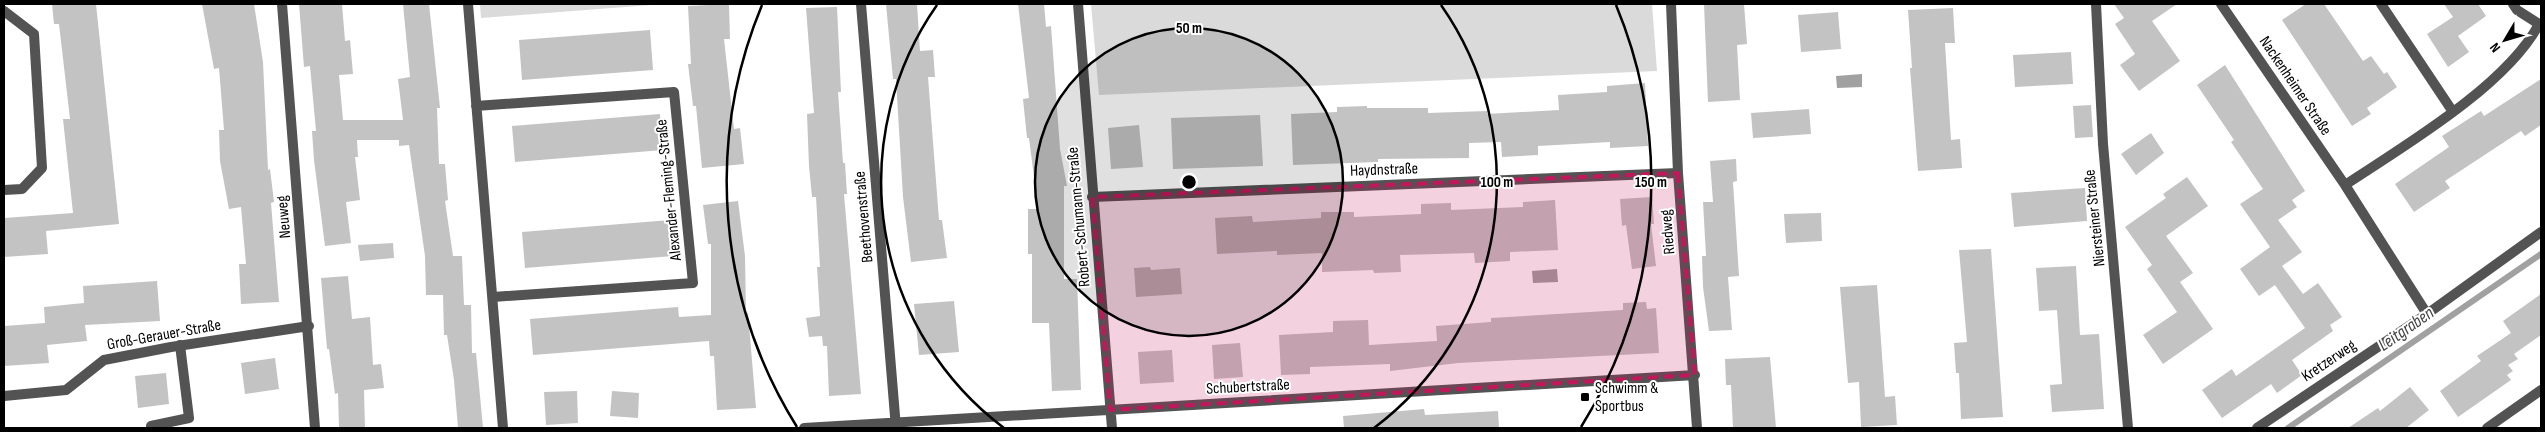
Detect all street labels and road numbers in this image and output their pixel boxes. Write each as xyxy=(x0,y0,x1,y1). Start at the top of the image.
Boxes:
street label: Nackenheimer Straße xyxy=(2255,33,2335,139)
street label: Alexander-Fleming-Straße xyxy=(652,118,686,263)
street label: Robert-Schumann-Straße xyxy=(1063,146,1095,288)
street label: Haydnstraße xyxy=(1350,159,1418,181)
street label: Niersteiner Straße xyxy=(2080,168,2110,268)
street label: Beethovenstraße xyxy=(851,170,877,264)
street label: Neuweg xyxy=(273,195,295,239)
street label: Riedweg xyxy=(1657,209,1679,255)
street label: Groß-Gerauer-Straße xyxy=(106,316,222,354)
street label: Kretzerweg xyxy=(2298,336,2360,386)
street label: Schubertstraße xyxy=(1206,375,1290,399)

